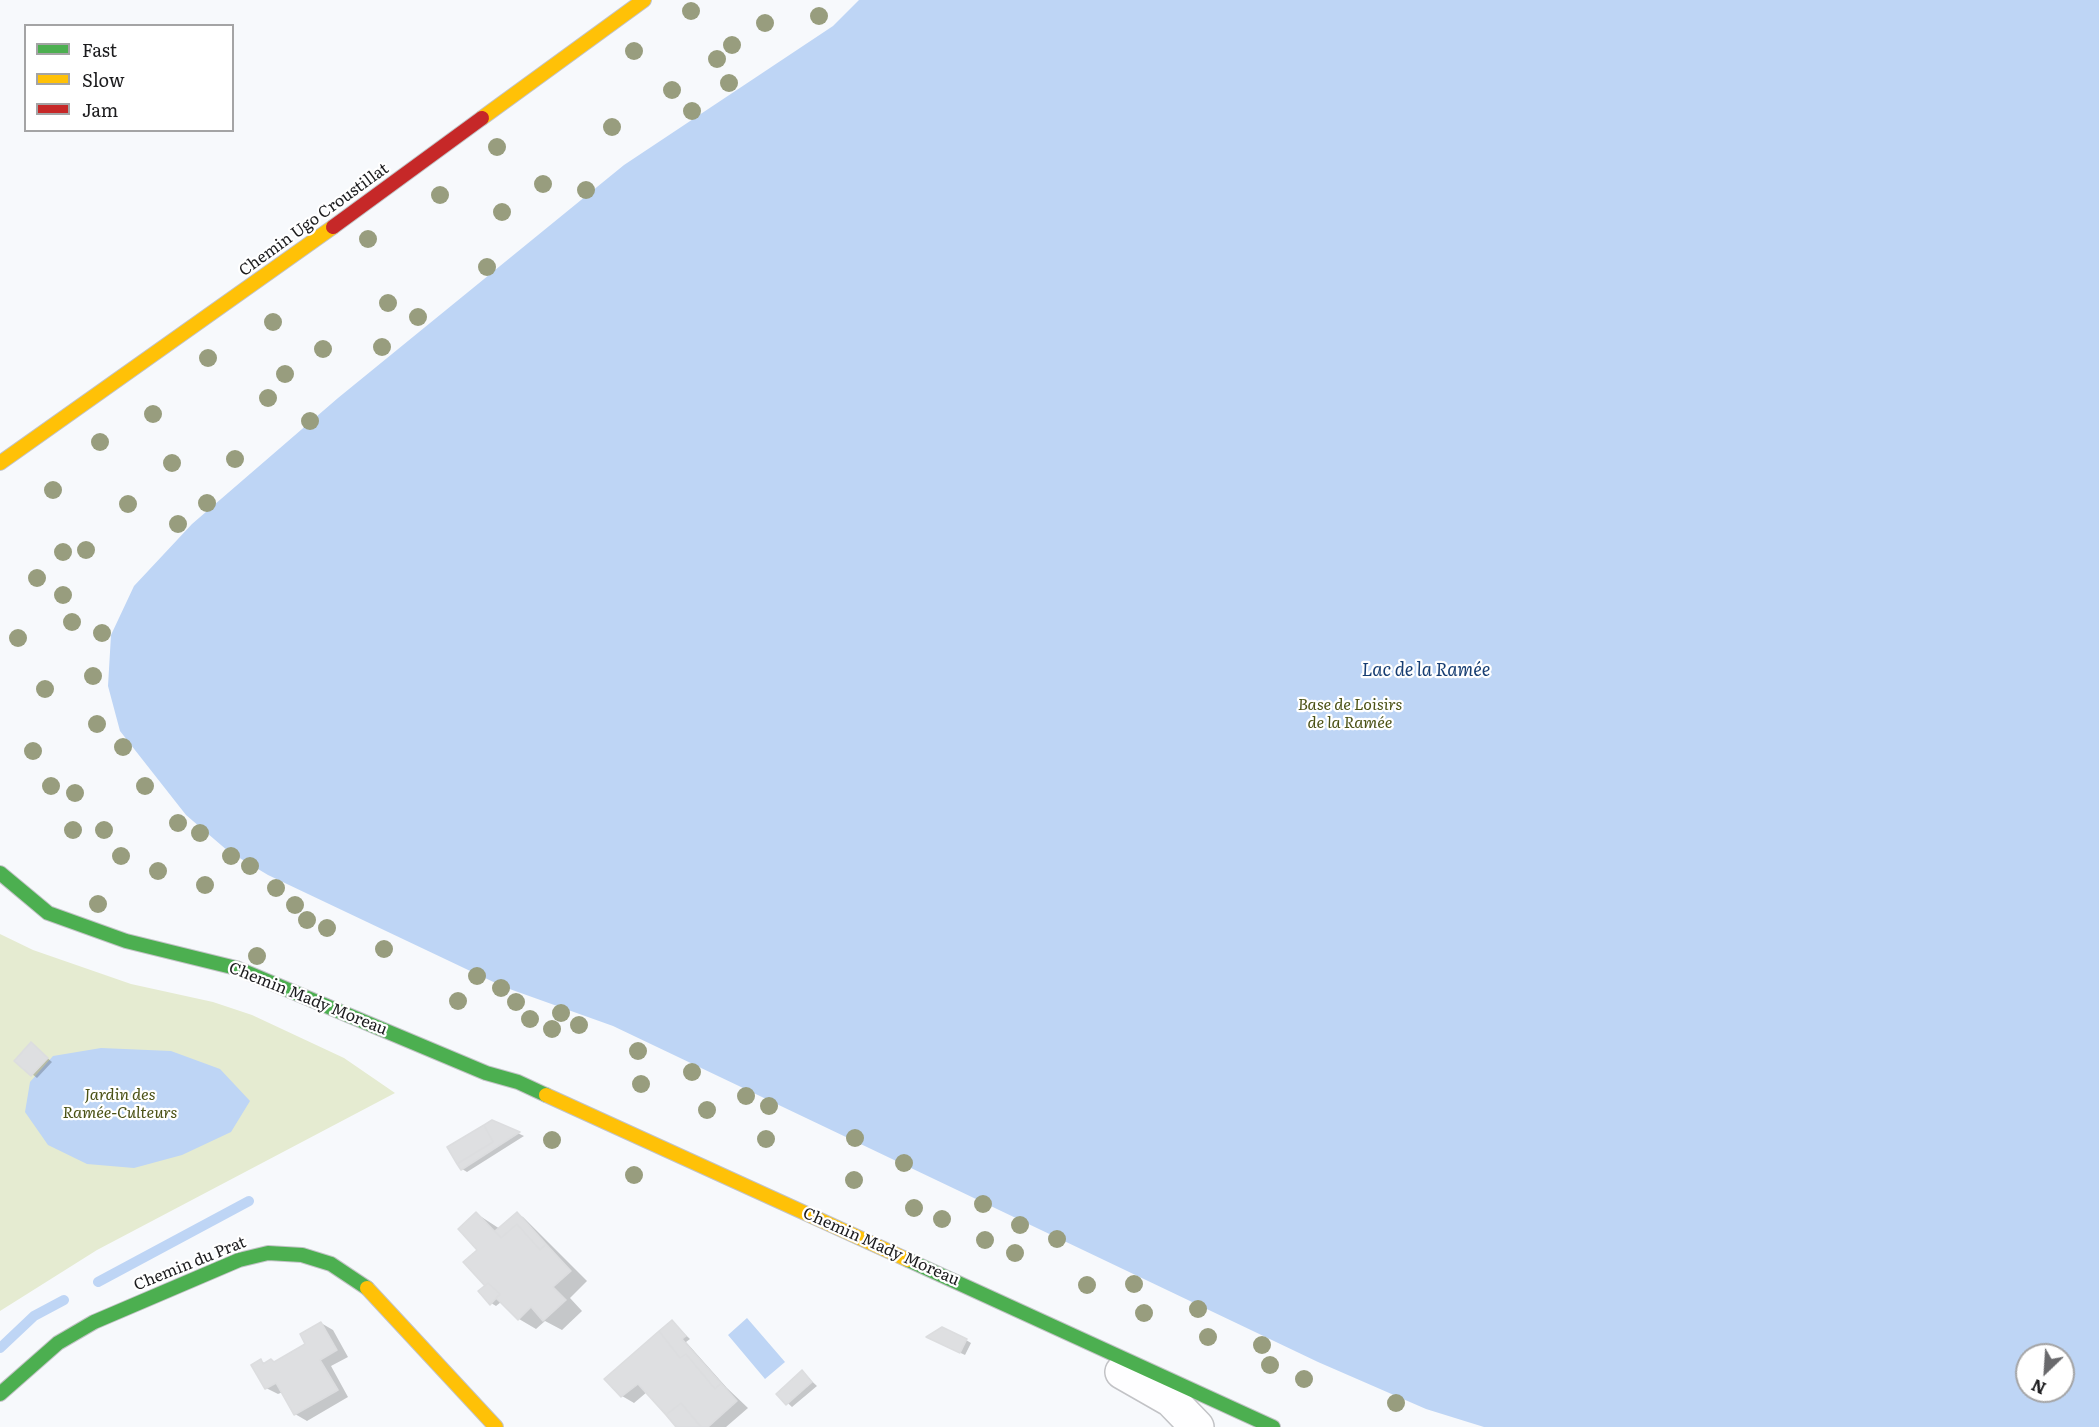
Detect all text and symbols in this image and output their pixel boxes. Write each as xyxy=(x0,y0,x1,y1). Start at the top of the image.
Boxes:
legend xyxy=(24,24,234,132)
text: Fast xyxy=(82,36,117,63)
text: Slow xyxy=(82,66,124,93)
text: Jam xyxy=(82,96,118,123)
street label: Chemin Ugo Croustillat xyxy=(236,159,392,281)
water label: Lac de la Ramée xyxy=(1362,660,1490,682)
park label: Base de Loisirs de la Ramée xyxy=(1298,695,1402,733)
street label: Chemin Mady Moreau xyxy=(226,958,390,1040)
park label: Jardin des Ramée-Culteurs xyxy=(63,1085,177,1123)
street label: Chemin Mady Moreau xyxy=(800,1204,962,1290)
street label: Chemin du Prat xyxy=(131,1233,249,1295)
north arrow xyxy=(2015,1343,2075,1403)
text: N xyxy=(2027,1374,2049,1401)

